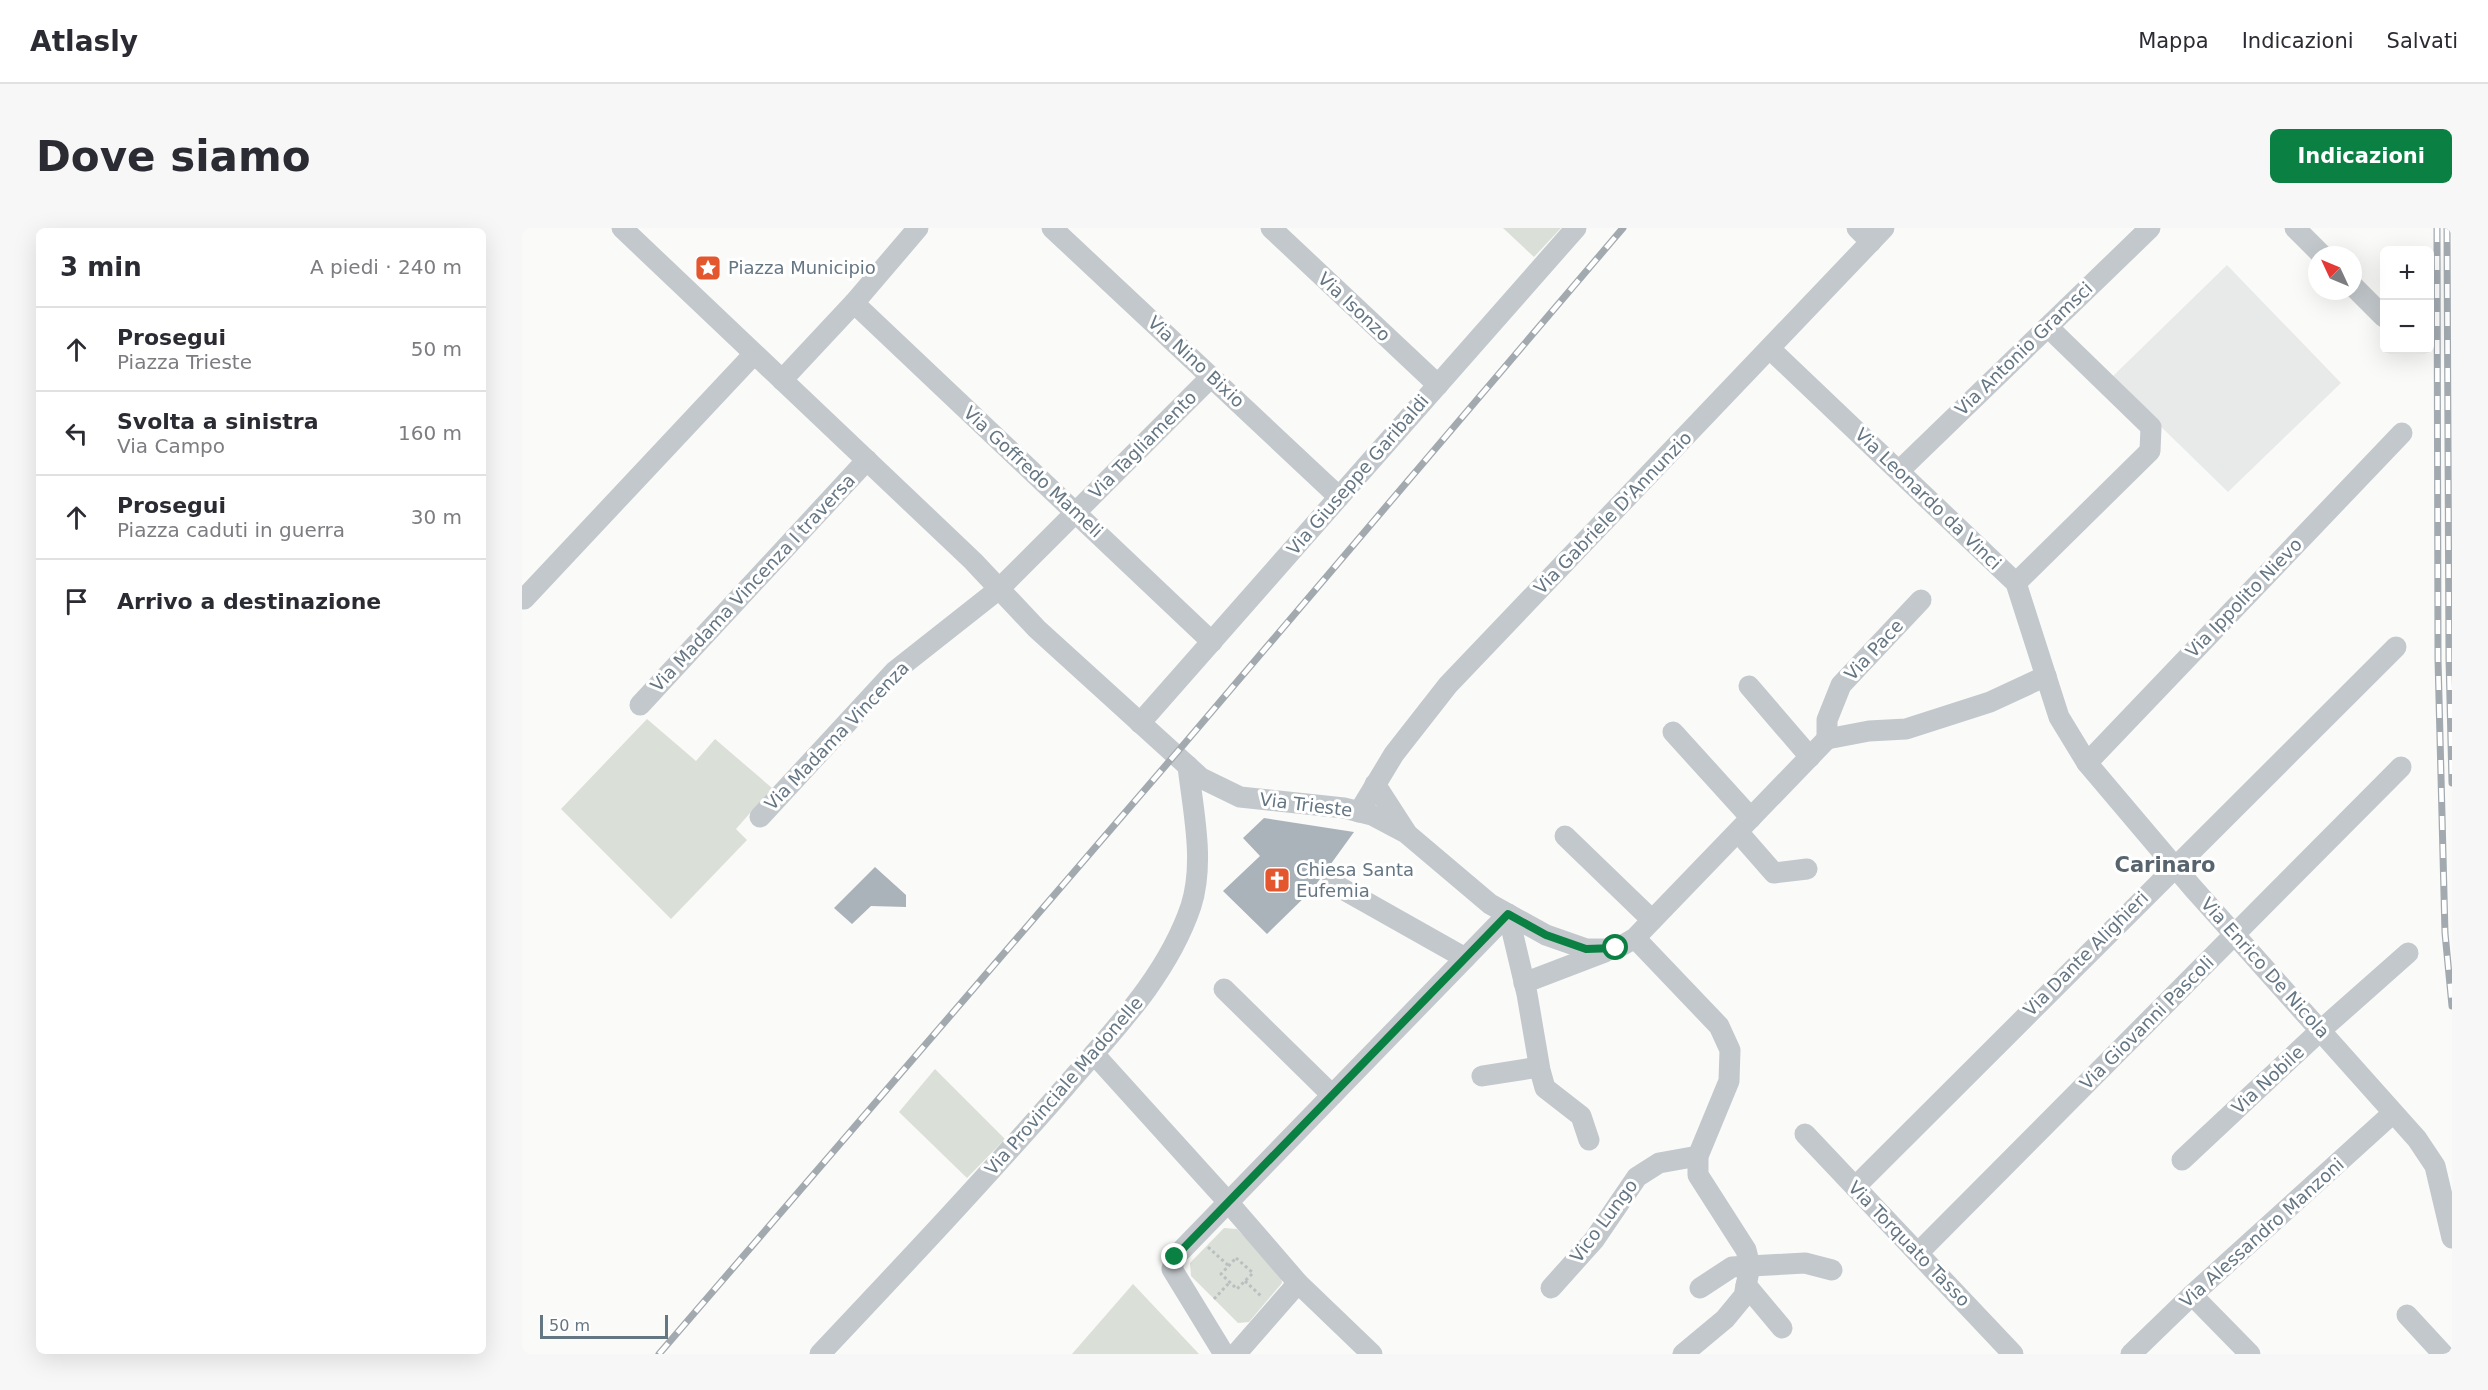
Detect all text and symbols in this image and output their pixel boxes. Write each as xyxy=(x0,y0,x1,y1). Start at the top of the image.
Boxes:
text: Atlasly xyxy=(30,25,138,58)
text: Mappa xyxy=(2138,29,2209,53)
text: Indicazioni xyxy=(2242,29,2354,53)
text: Salvati xyxy=(2387,29,2458,53)
button: Indicazioni xyxy=(2270,129,2452,183)
text: Dove siamo xyxy=(36,132,311,181)
north arrow xyxy=(2308,246,2362,300)
map controls xyxy=(2380,246,2434,354)
button: + xyxy=(2380,246,2434,300)
text: 3 min xyxy=(60,252,142,282)
place icon: Piazza Municipio xyxy=(693,253,723,283)
text: A piedi · 240 m xyxy=(310,255,462,279)
place label: Piazza Municipio xyxy=(728,257,876,278)
street label: Via Isonzo xyxy=(1314,268,1395,345)
street label: Via Antonio Gramsci xyxy=(1951,278,2097,420)
button: − xyxy=(2380,300,2434,354)
street label: Via Nino Bixio xyxy=(1144,312,1249,412)
text: Prosegui xyxy=(117,325,226,350)
icon: ahead xyxy=(60,333,93,366)
text: 50 m xyxy=(411,337,462,361)
text: Piazza Trieste xyxy=(117,350,252,374)
street label: Via Tagliamento xyxy=(1085,387,1201,503)
street label: Via Giuseppe Garibaldi xyxy=(1282,390,1433,559)
street label: Via Goffredo Mameli xyxy=(959,402,1107,542)
text: Svolta a sinistra xyxy=(117,409,319,434)
icon: left xyxy=(60,417,93,450)
text: 160 m xyxy=(398,421,462,445)
street label: Via Leonardo da Vinci xyxy=(1851,424,2006,574)
street label: Via Gabriele D'Annunzio xyxy=(1530,427,1696,598)
text: Via Campo xyxy=(117,434,225,458)
street label: Via Madama Vincenza I traversa xyxy=(646,469,859,696)
text: Prosegui xyxy=(117,493,226,518)
icon: ahead xyxy=(60,501,93,534)
text: 30 m xyxy=(411,505,462,529)
text: Piazza caduti in guerra xyxy=(117,518,345,542)
street label: Via Ippolito Nievo xyxy=(2181,534,2306,662)
icon: arrive xyxy=(60,585,93,618)
text: Arrivo a destinazione xyxy=(117,589,381,614)
street label: Via Pace xyxy=(1840,615,1907,685)
street label: Via Madama Vincenza xyxy=(760,657,913,814)
street label: Via Trieste xyxy=(1259,788,1354,821)
district label: Carinaro xyxy=(2114,853,2216,877)
place label: Chiesa Santa Eufemia xyxy=(1296,859,1414,901)
church icon: Chiesa Santa Eufemia xyxy=(1262,865,1292,895)
street label: Via Dante Alighieri xyxy=(2019,887,2152,1020)
street label: Via Enrico De Nicola xyxy=(2197,893,2334,1042)
route start xyxy=(1602,934,1628,960)
street label: Via Giovanni Pascoli xyxy=(2075,951,2218,1094)
street label: Via Provinciale Madonelle xyxy=(980,992,1147,1179)
street label: Via Nobile xyxy=(2227,1041,2308,1118)
street label: Via Alessandro Manzoni xyxy=(2175,1153,2348,1312)
street label: Vico Lungo xyxy=(1566,1175,1642,1266)
street label: Via Torquato Tasso xyxy=(1844,1177,1975,1311)
route end xyxy=(1161,1243,1187,1269)
scale bar xyxy=(540,1312,668,1340)
text: 50 m xyxy=(549,1316,590,1335)

